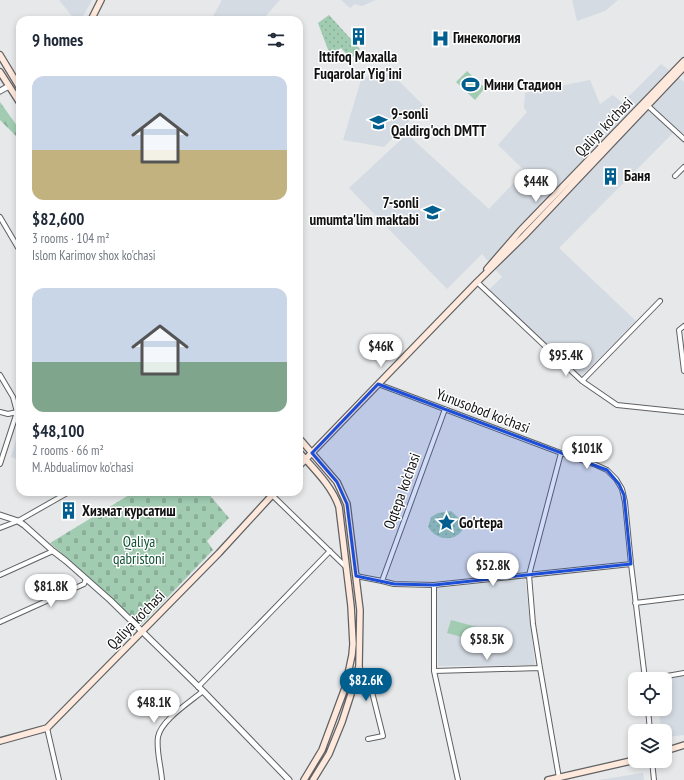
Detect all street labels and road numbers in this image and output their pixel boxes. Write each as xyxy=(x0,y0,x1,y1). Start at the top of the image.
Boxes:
street label: Qaliya ko'chasi xyxy=(571,93,637,160)
street label: Yunusobod ko'chasi xyxy=(434,384,533,437)
street label: Oqtepa ko'chasi xyxy=(379,450,424,532)
street label: Qaliya ko'chasi xyxy=(103,586,169,653)

